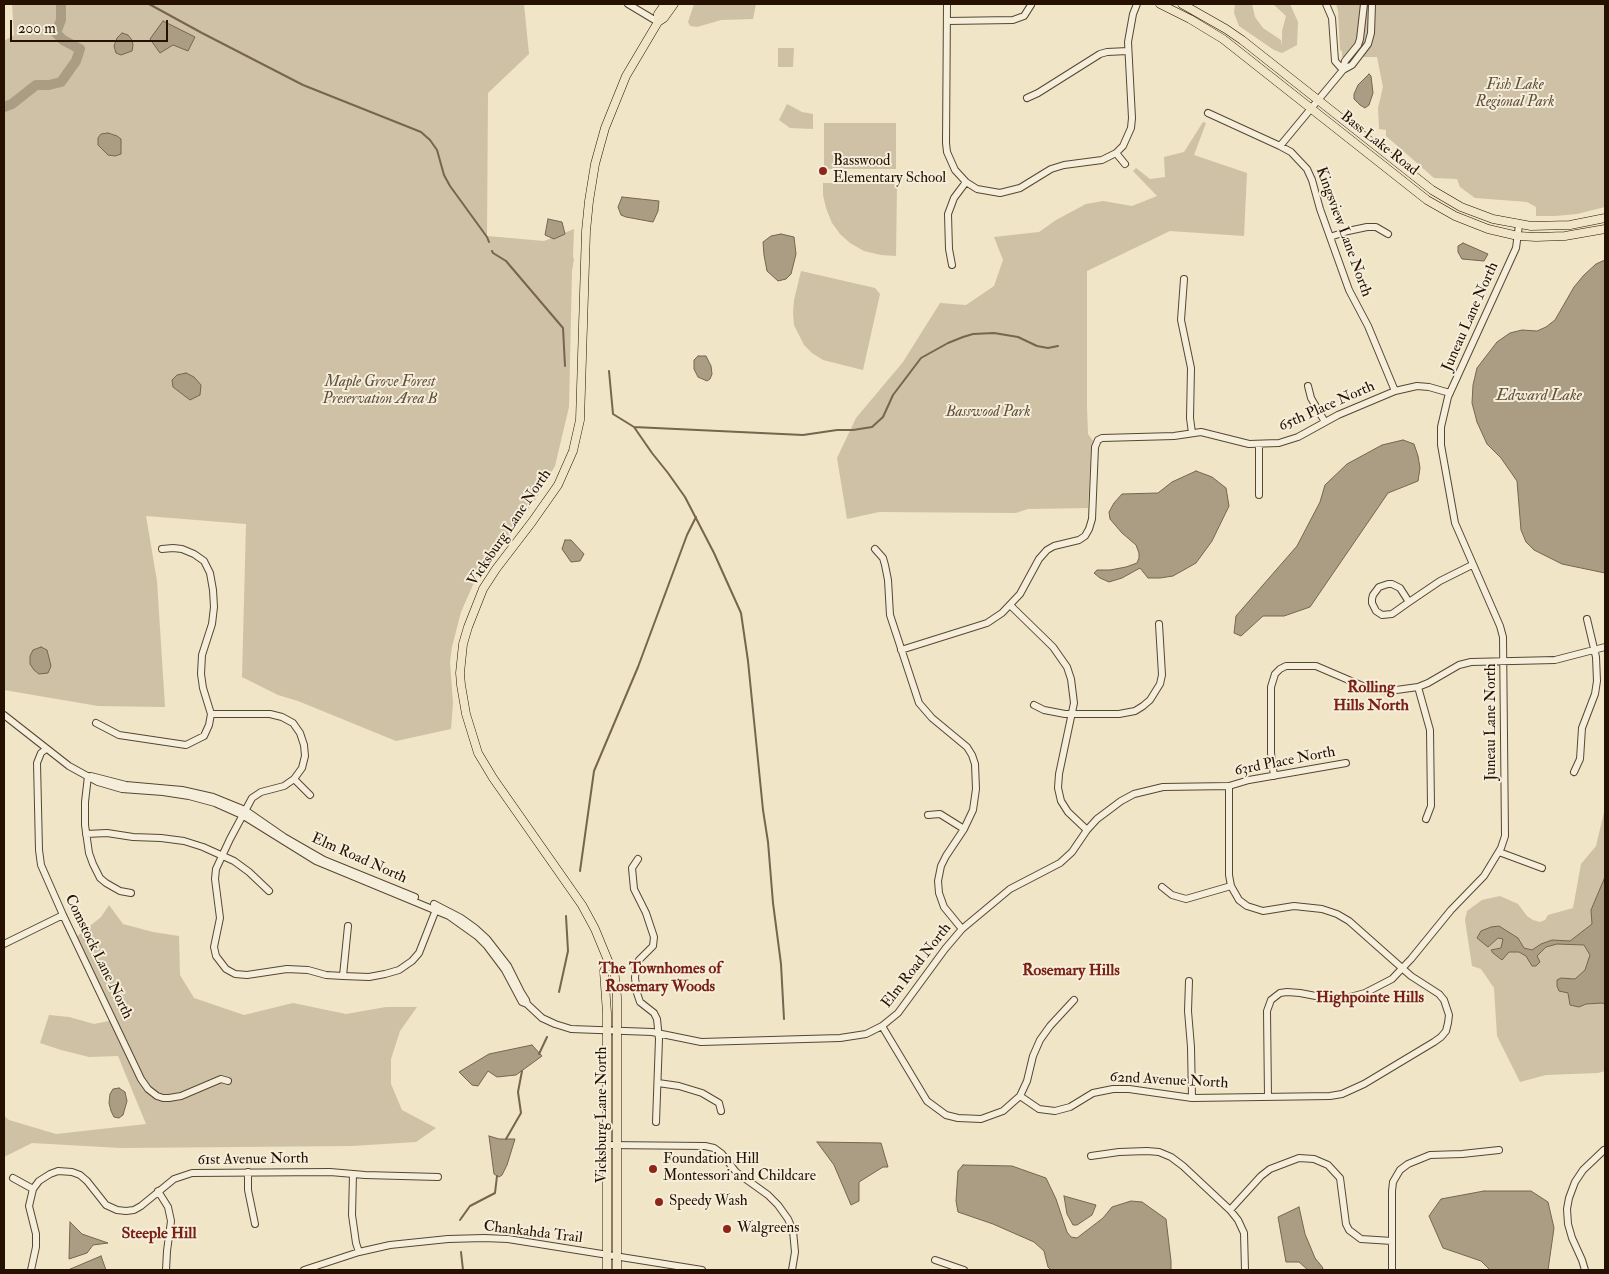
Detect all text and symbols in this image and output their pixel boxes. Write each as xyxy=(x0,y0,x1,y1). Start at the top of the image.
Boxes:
scale bar xyxy=(12,10,170,42)
text: 200 m xyxy=(18,19,56,38)
park label: Fish Lake Regional Park xyxy=(1476,77,1554,112)
street label: Bass Lake Road xyxy=(1336,108,1422,180)
place label: Basswood Elementary School xyxy=(833,153,946,188)
marker: Basswood Elementary School xyxy=(817,165,829,177)
street label: Kingsview Lane North xyxy=(1311,165,1375,299)
street label: Juneau Lane North xyxy=(1439,260,1503,374)
park label: Maple Grove Forest Preservation Area B xyxy=(323,374,437,409)
street label: 65th Place North xyxy=(1276,378,1378,436)
water label: Edward Lake xyxy=(1496,387,1582,407)
park label: Basswood Park xyxy=(946,404,1030,422)
street label: Vicksburg Lane North xyxy=(464,466,556,590)
street label: Juneau Lane North xyxy=(1483,663,1501,781)
district label: Rolling Hills North xyxy=(1333,679,1409,717)
street label: 63rd Place North xyxy=(1233,743,1337,781)
street label: Elm Road North xyxy=(308,830,410,888)
street label: Comstock Lane North xyxy=(60,892,136,1022)
street label: Elm Road North xyxy=(878,920,956,1012)
district label: The Townhomes of Rosemary Woods xyxy=(599,960,721,998)
district label: Rosemary Hills xyxy=(1022,962,1120,982)
district label: Highpointe Hills xyxy=(1316,989,1424,1009)
street label: Vicksburg Lane North xyxy=(594,1047,612,1183)
street label: 62nd Avenue North xyxy=(1109,1069,1229,1093)
street label: 61st Avenue North xyxy=(197,1150,309,1170)
place label: Foundation Hill Montessori and Childcare xyxy=(663,1151,816,1186)
marker: Foundation Hill Montessori and Childcare xyxy=(647,1163,659,1175)
place label: Speedy Wash xyxy=(669,1193,748,1211)
marker: Speedy Wash xyxy=(653,1196,665,1208)
street label: Chankahda Trail xyxy=(482,1218,584,1248)
place label: Walgreens xyxy=(737,1220,799,1238)
marker: Walgreens xyxy=(721,1223,733,1235)
district label: Steeple Hill xyxy=(121,1225,197,1245)

